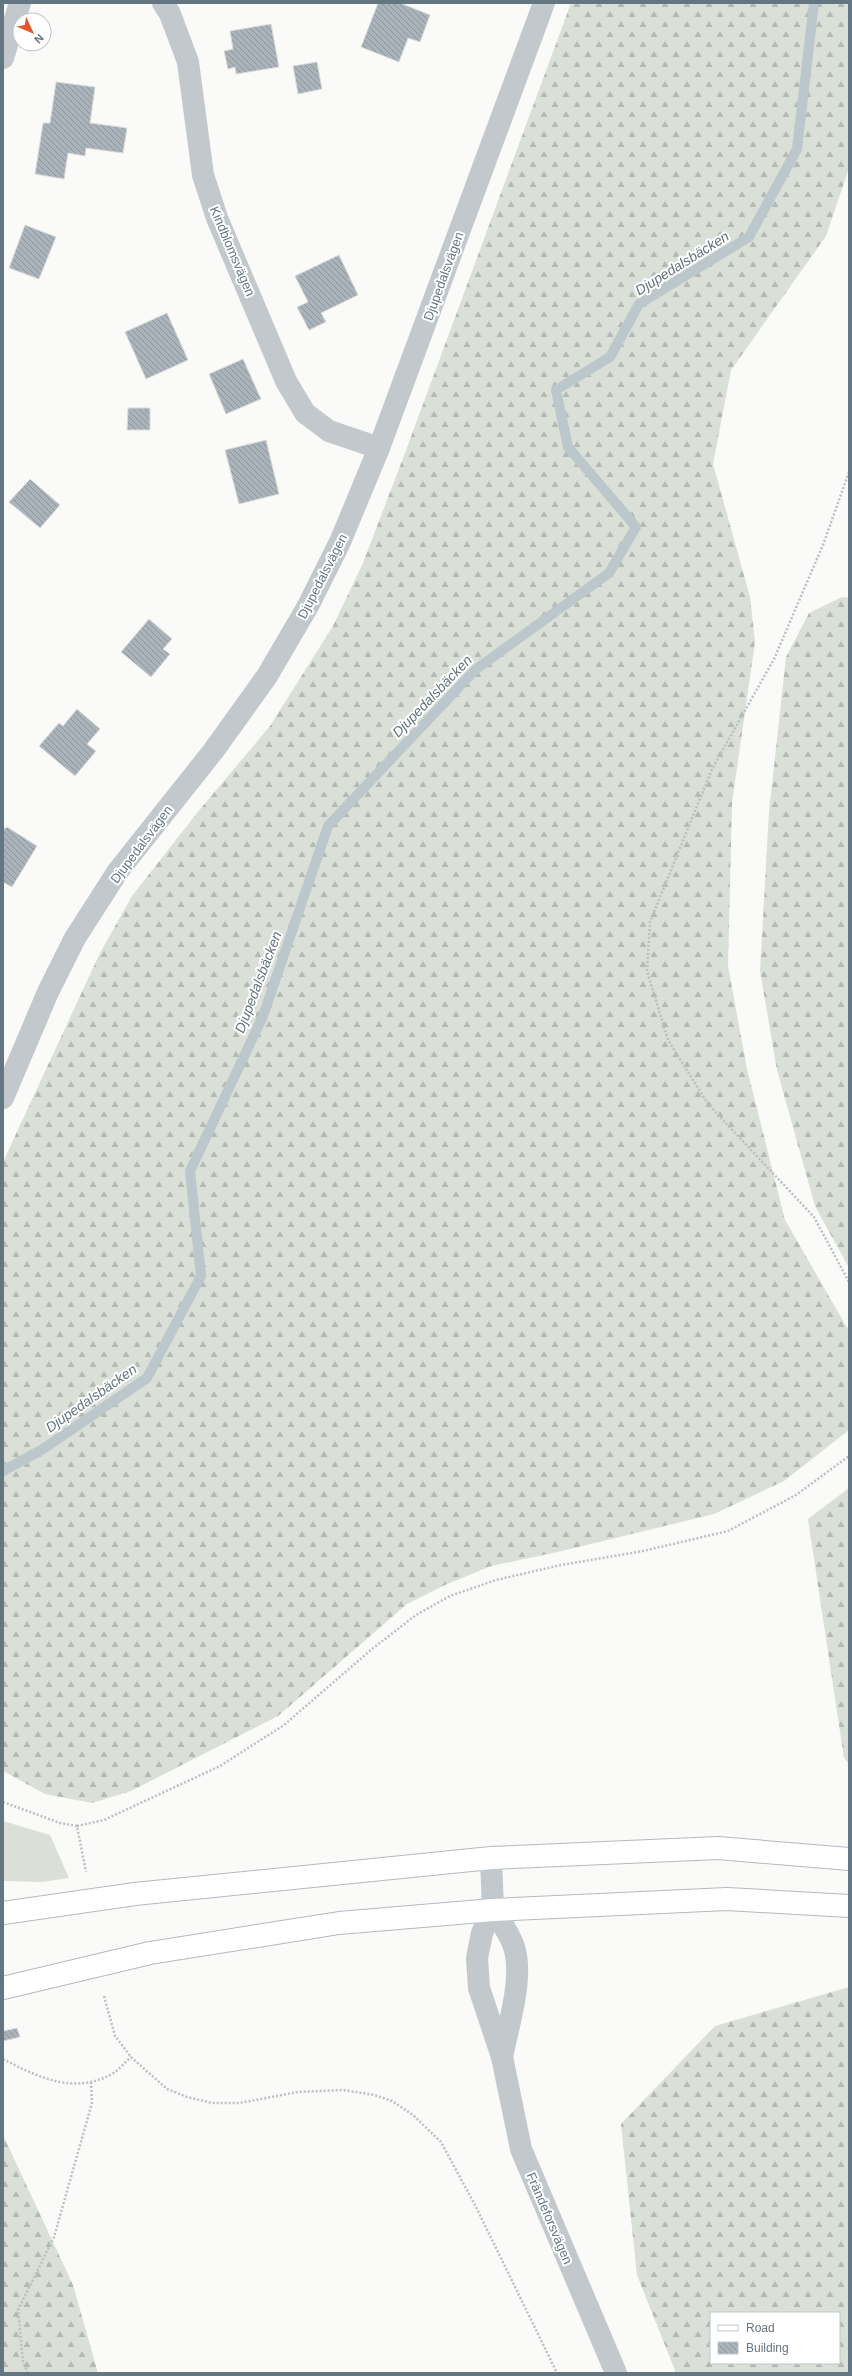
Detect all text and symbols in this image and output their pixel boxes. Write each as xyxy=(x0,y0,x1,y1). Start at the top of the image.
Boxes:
north arrow xyxy=(12,12,52,52)
text: N xyxy=(32,32,46,46)
street label: Kindblomsvägen xyxy=(207,204,258,298)
water label: Djupedalsbäcken xyxy=(632,228,732,298)
street label: Djupedalsvägen xyxy=(420,230,466,323)
street label: Djupedalsvägen xyxy=(295,531,350,621)
water label: Djupedalsbäcken xyxy=(389,652,475,740)
street label: Djupedalsvägen xyxy=(107,803,175,886)
water label: Djupedalsbäcken xyxy=(231,929,285,1035)
water label: Djupedalsbäcken xyxy=(42,1361,140,1435)
street label: Frändeforsvägen xyxy=(523,2170,576,2266)
legend xyxy=(710,2312,840,2364)
text: Road xyxy=(746,2321,775,2335)
text: Building xyxy=(746,2341,789,2355)

